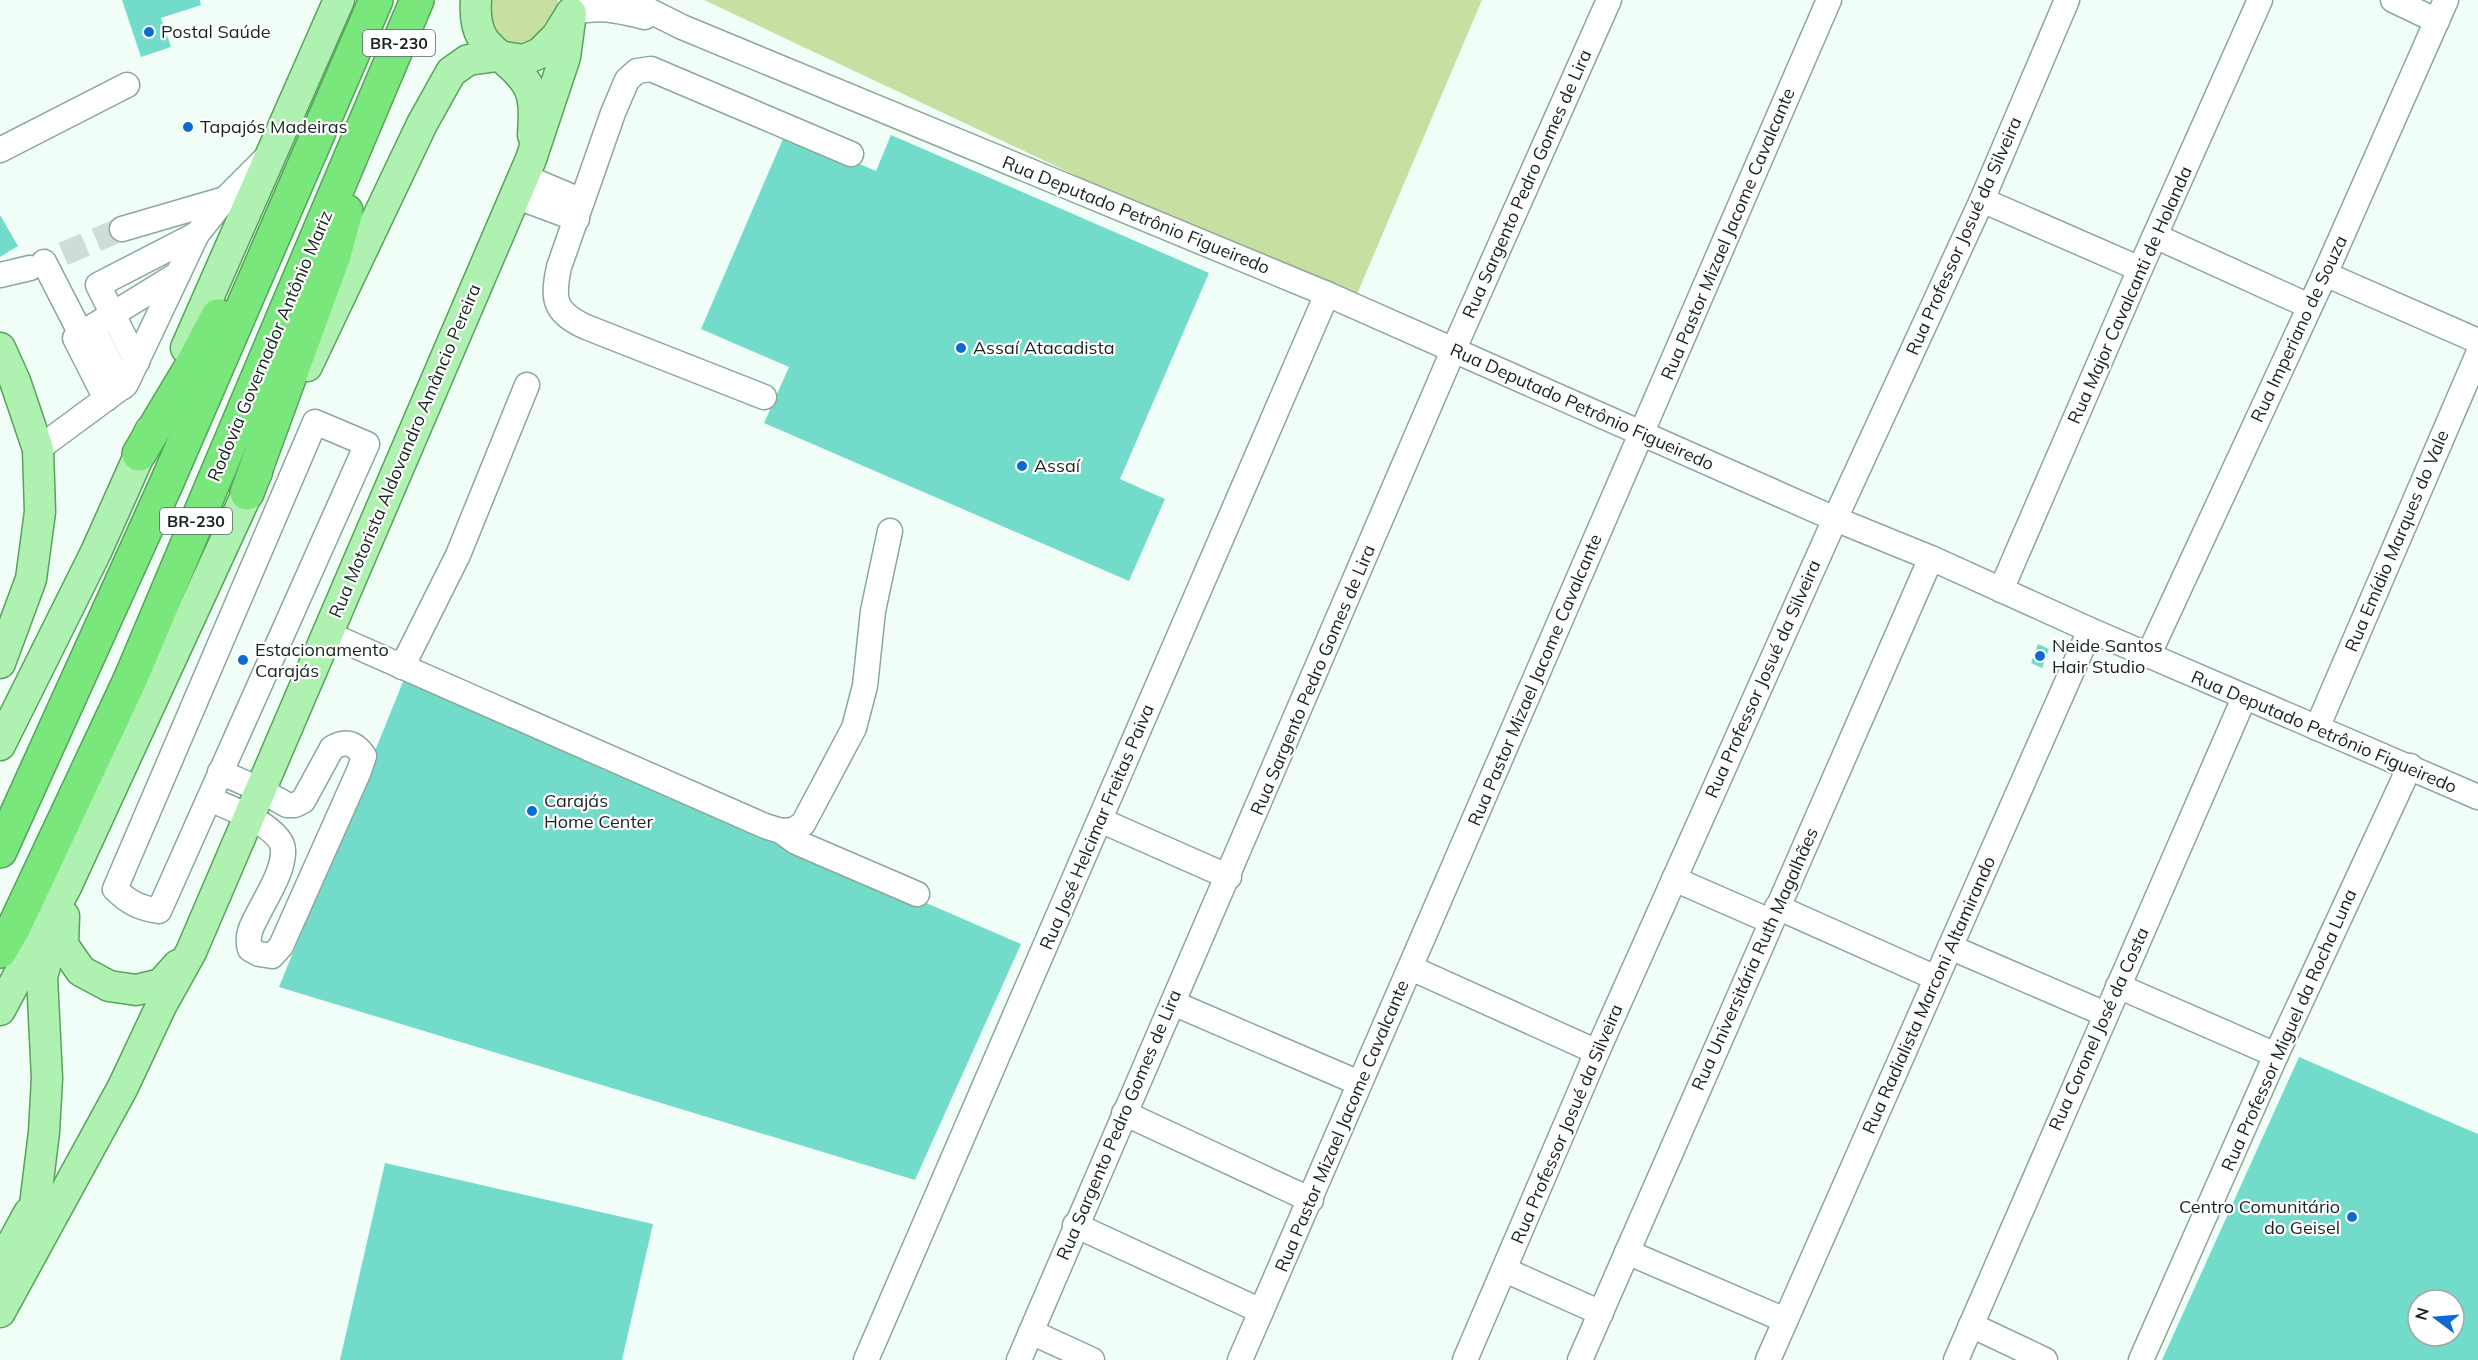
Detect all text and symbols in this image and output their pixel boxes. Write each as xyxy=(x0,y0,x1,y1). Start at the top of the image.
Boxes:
place label: Postal Saúde xyxy=(161,20,271,43)
marker: Postal Saúde xyxy=(142,25,156,39)
road number: BR-230 xyxy=(363,30,435,56)
street label: Rua Sargento Pedro Gomes de Lira xyxy=(1457,46,1596,322)
street label: Rua Pastor Mizael Jacome Cavalcante xyxy=(1655,84,1800,383)
street label: Rua Professor Josué da Silveira xyxy=(1901,113,2027,358)
place label: Tapajós Madeiras xyxy=(200,115,347,138)
marker: Tapajós Madeiras xyxy=(181,120,195,134)
street label: Rua Deputado Petrônio Figueiredo xyxy=(999,150,1273,279)
street label: Rua Major Cavalcanti de Holanda xyxy=(2062,162,2197,427)
street label: Rodovia Governador Antônio Mariz xyxy=(202,207,337,485)
street label: Rua Imperiano de Souza xyxy=(2245,232,2352,426)
street label: Rua Motorista Aldovandro Amâncio Pereira xyxy=(323,280,486,621)
place label: Assaí Atacadista xyxy=(973,336,1115,359)
street label: Rua Deputado Petrônio Figueiredo xyxy=(1447,338,1718,475)
marker: Assaí Atacadista xyxy=(954,341,968,355)
street label: Rua Emídio Marques do Vale xyxy=(2339,427,2454,655)
place label: Assaí xyxy=(1034,454,1082,477)
marker: Assaí xyxy=(1015,459,1029,473)
road number: BR-230 xyxy=(160,508,232,534)
street label: Rua Pastor Mizael Jacome Cavalcante xyxy=(1462,530,1607,829)
street label: Rua Sargento Pedro Gomes de Lira xyxy=(1245,541,1380,819)
street label: Rua Professor Josué da Silveira xyxy=(1700,556,1826,801)
place label: Neide Santos Hair Studio xyxy=(2052,634,2163,678)
place label: Estacionamento Carajás xyxy=(255,638,389,682)
marker: Neide Santos Hair Studio xyxy=(2033,649,2047,663)
marker: Estacionamento Carajás xyxy=(236,653,250,667)
street label: Rua Deputado Petrônio Figueiredo xyxy=(2188,665,2461,798)
street label: Rua José Helcimar Freitas Paiva xyxy=(1034,701,1159,953)
place label: Carajás Home Center xyxy=(544,789,653,833)
marker: Carajás Home Center xyxy=(525,804,539,818)
street label: Rua Universitária Ruth Magalhães xyxy=(1686,824,1823,1094)
street label: Rua Radialista Marconi Altamirando xyxy=(1857,852,2000,1137)
street label: Rua Professor Miguel da Rocha Luna xyxy=(2216,885,2361,1174)
street label: Rua Coronel José da Costa xyxy=(2043,924,2154,1134)
street label: Rua Pastor Mizael Jacome Cavalcante xyxy=(1269,976,1414,1275)
street label: Rua Sargento Pedro Gomes de Lira xyxy=(1051,986,1186,1264)
street label: Rua Professor Josué da Silveira xyxy=(1505,1000,1628,1247)
place label: Centro Comunitário do Geisel xyxy=(2179,1195,2340,1239)
marker: Centro Comunitário do Geisel xyxy=(2345,1210,2359,1224)
north arrow xyxy=(2406,1288,2466,1348)
text: N xyxy=(2410,1305,2433,1322)

